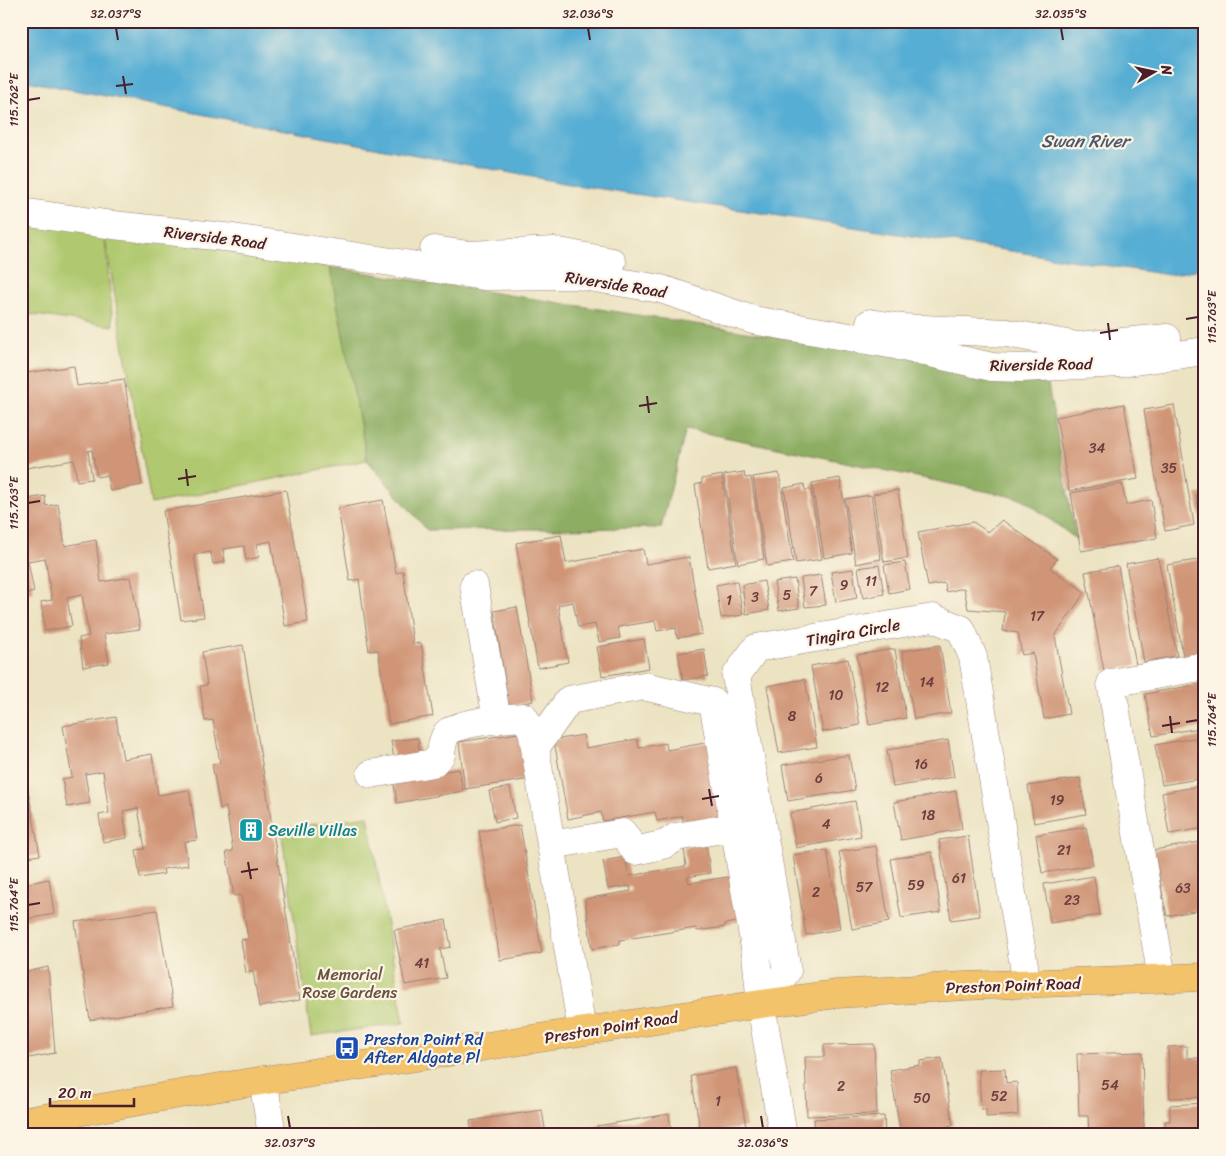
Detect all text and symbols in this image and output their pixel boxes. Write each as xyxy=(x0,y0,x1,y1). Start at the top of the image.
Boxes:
text: 32.037°S xyxy=(91,3,142,25)
text: 32.036°S xyxy=(563,3,614,25)
text: 32.035°S xyxy=(1035,3,1087,25)
north arrow xyxy=(1128,48,1178,98)
text: N xyxy=(1153,62,1179,77)
text: 115.762°E xyxy=(3,72,25,127)
water label: Swan River xyxy=(1041,125,1132,157)
street label: Riverside Road xyxy=(162,217,269,258)
street label: Riverside Road xyxy=(563,262,670,307)
text: 115.763°E xyxy=(1201,289,1223,344)
street label: Riverside Road xyxy=(990,349,1094,380)
house number: 34 xyxy=(1089,436,1105,461)
house number: 35 xyxy=(1161,456,1178,481)
text: 115.763°E xyxy=(3,475,25,530)
house number: 11 xyxy=(865,569,877,594)
house number: 9 xyxy=(840,573,849,598)
house number: 7 xyxy=(809,579,818,604)
house number: 5 xyxy=(783,583,792,608)
house number: 3 xyxy=(751,585,759,610)
house number: 1 xyxy=(726,588,732,613)
house number: 17 xyxy=(1030,604,1045,629)
street label: Tingira Circle xyxy=(804,610,902,655)
house number: 14 xyxy=(920,670,935,695)
house number: 12 xyxy=(875,675,889,700)
house number: 10 xyxy=(829,683,844,708)
text: 115.764°E xyxy=(1201,692,1223,747)
house number: 8 xyxy=(788,704,797,729)
house number: 16 xyxy=(914,752,928,777)
house number: 6 xyxy=(815,766,823,791)
house number: 19 xyxy=(1050,788,1065,813)
house number: 18 xyxy=(921,803,936,828)
house number: 4 xyxy=(822,812,831,837)
place label: Seville Villas xyxy=(268,816,357,845)
building icon: Seville Villas xyxy=(238,817,264,843)
house number: 21 xyxy=(1057,838,1071,863)
house number: 61 xyxy=(952,866,966,891)
house number: 59 xyxy=(907,873,925,898)
house number: 57 xyxy=(856,875,873,900)
house number: 63 xyxy=(1175,876,1191,901)
text: 115.764°E xyxy=(3,877,25,932)
house number: 2 xyxy=(812,880,820,905)
house number: 23 xyxy=(1064,888,1080,913)
house number: 41 xyxy=(415,951,429,976)
park label: Memorial Rose Gardens xyxy=(303,960,398,1007)
street label: Preston Point Road xyxy=(945,969,1082,1002)
street label: Preston Point Road xyxy=(542,1002,681,1052)
place label: Preston Point Rd After Aldgate Pl xyxy=(363,1025,484,1072)
bus stop icon: Preston Point Rd After Aldgate Pl xyxy=(334,1035,360,1061)
house number: 54 xyxy=(1101,1073,1119,1098)
house number: 2 xyxy=(837,1074,845,1099)
scale bar xyxy=(50,1076,134,1108)
text: 20 m xyxy=(58,1080,92,1106)
house number: 52 xyxy=(991,1084,1007,1109)
house number: 50 xyxy=(913,1086,931,1111)
house number: 1 xyxy=(715,1089,721,1114)
text: 32.037°S xyxy=(265,1132,316,1154)
text: 32.036°S xyxy=(738,1132,789,1154)

